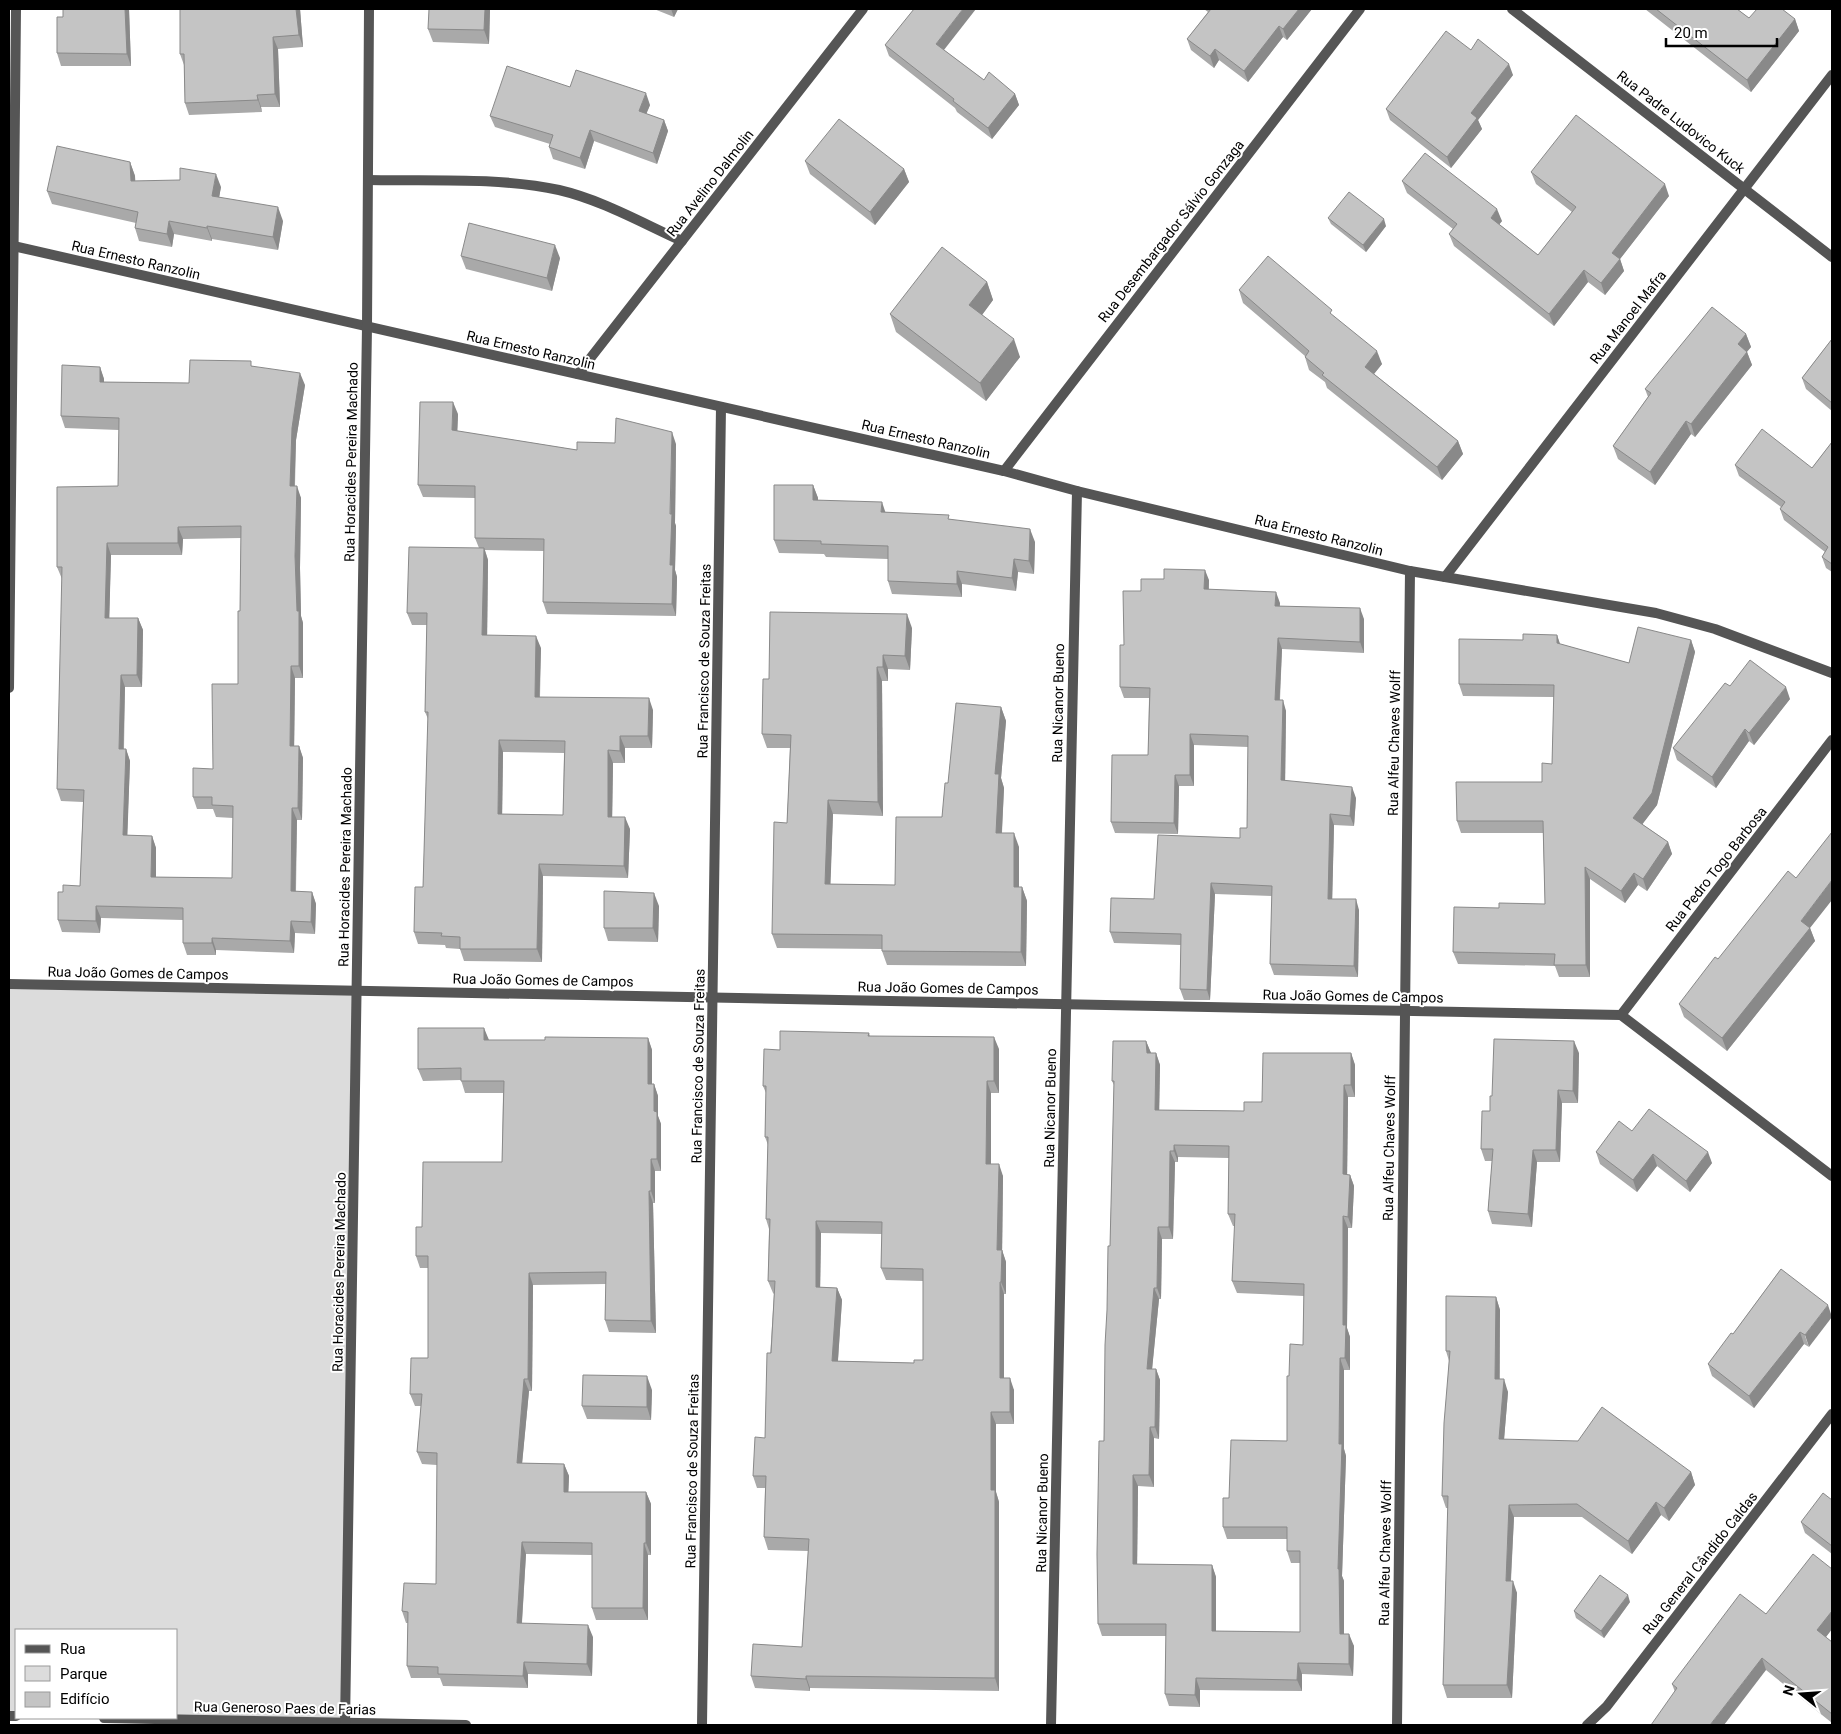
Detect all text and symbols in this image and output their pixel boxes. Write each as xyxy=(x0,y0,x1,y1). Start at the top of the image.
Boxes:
scale bar xyxy=(1666,15,1777,47)
text: 20 m xyxy=(1674,24,1708,42)
street label: Rua Padre Ludovico Kuck xyxy=(1614,67,1749,177)
street label: Rua Avelino Dalmolin xyxy=(663,126,757,240)
street label: Rua Desembargador Sálvio Gonzaga xyxy=(1095,137,1247,325)
street label: Rua Ernesto Ranzolin xyxy=(70,237,202,283)
street label: Rua Manoel Mafra xyxy=(1587,267,1669,367)
street label: Rua Ernesto Ranzolin xyxy=(465,327,597,373)
street label: Rua Horacides Pereira Machado xyxy=(341,362,361,562)
street label: Rua Ernesto Ranzolin xyxy=(860,416,992,462)
street label: Rua Ernesto Ranzolin xyxy=(1253,511,1385,559)
street label: Rua Francisco de Souza Freitas xyxy=(694,563,714,759)
street label: Rua Nicanor Bueno xyxy=(1049,643,1067,763)
street label: Rua Alfeu Chaves Wolff xyxy=(1385,670,1403,816)
street label: Rua Horacides Pereira Machado xyxy=(335,767,355,967)
street label: Rua Pedro Togo Barbosa xyxy=(1662,803,1770,935)
street label: Rua João Gomes de Campos xyxy=(47,963,229,983)
street label: Rua Francisco de Souza Freitas xyxy=(688,968,708,1164)
street label: Rua João Gomes de Campos xyxy=(452,970,634,990)
street label: Rua João Gomes de Campos xyxy=(857,978,1039,998)
street label: Rua João Gomes de Campos xyxy=(1262,986,1444,1006)
street label: Rua Nicanor Bueno xyxy=(1041,1048,1059,1168)
street label: Rua Alfeu Chaves Wolff xyxy=(1380,1075,1398,1221)
street label: Rua Horacides Pereira Machado xyxy=(329,1172,349,1372)
street label: Rua Francisco de Souza Freitas xyxy=(682,1373,702,1569)
street label: Rua Nicanor Bueno xyxy=(1033,1453,1051,1573)
street label: Rua Alfeu Chaves Wolff xyxy=(1376,1480,1394,1626)
street label: Rua General Cândido Caldas xyxy=(1639,1489,1761,1637)
legend xyxy=(15,1629,178,1719)
text: Rua xyxy=(60,1640,86,1658)
text: Parque xyxy=(60,1665,107,1683)
north arrow xyxy=(1776,1669,1826,1719)
text: N xyxy=(1779,1683,1798,1697)
text: Edifício xyxy=(60,1690,109,1708)
street label: Rua Generoso Paes de Farias xyxy=(194,1698,376,1718)

